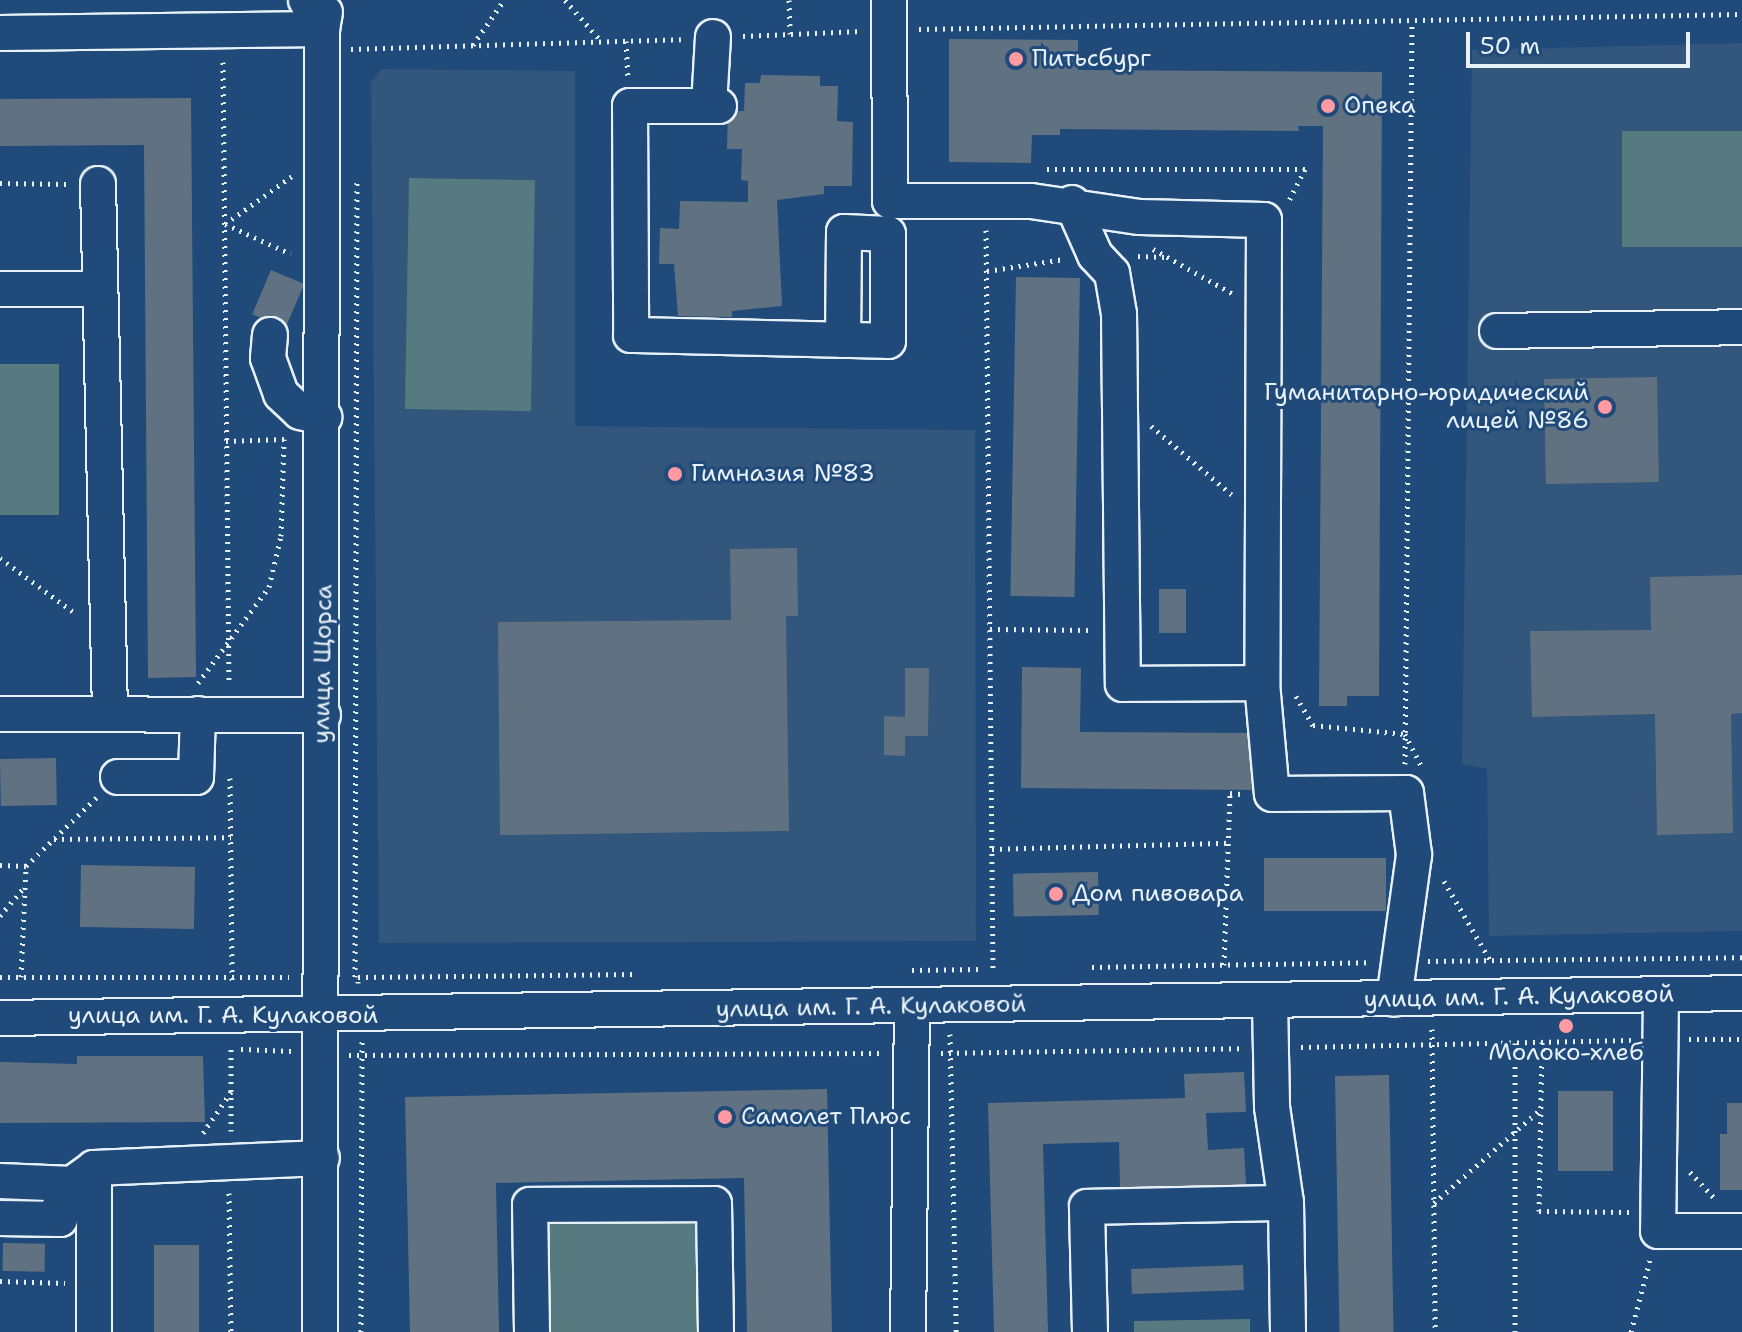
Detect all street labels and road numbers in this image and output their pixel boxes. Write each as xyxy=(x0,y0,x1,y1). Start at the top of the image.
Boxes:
street label: улица Щорса xyxy=(307,584,339,744)
street label: улица им. Г. А. Кулаковой xyxy=(1364,980,1674,1014)
street label: улица им. Г. А. Кулаковой xyxy=(716,990,1026,1024)
street label: улица им. Г. А. Кулаковой xyxy=(68,1002,378,1030)

